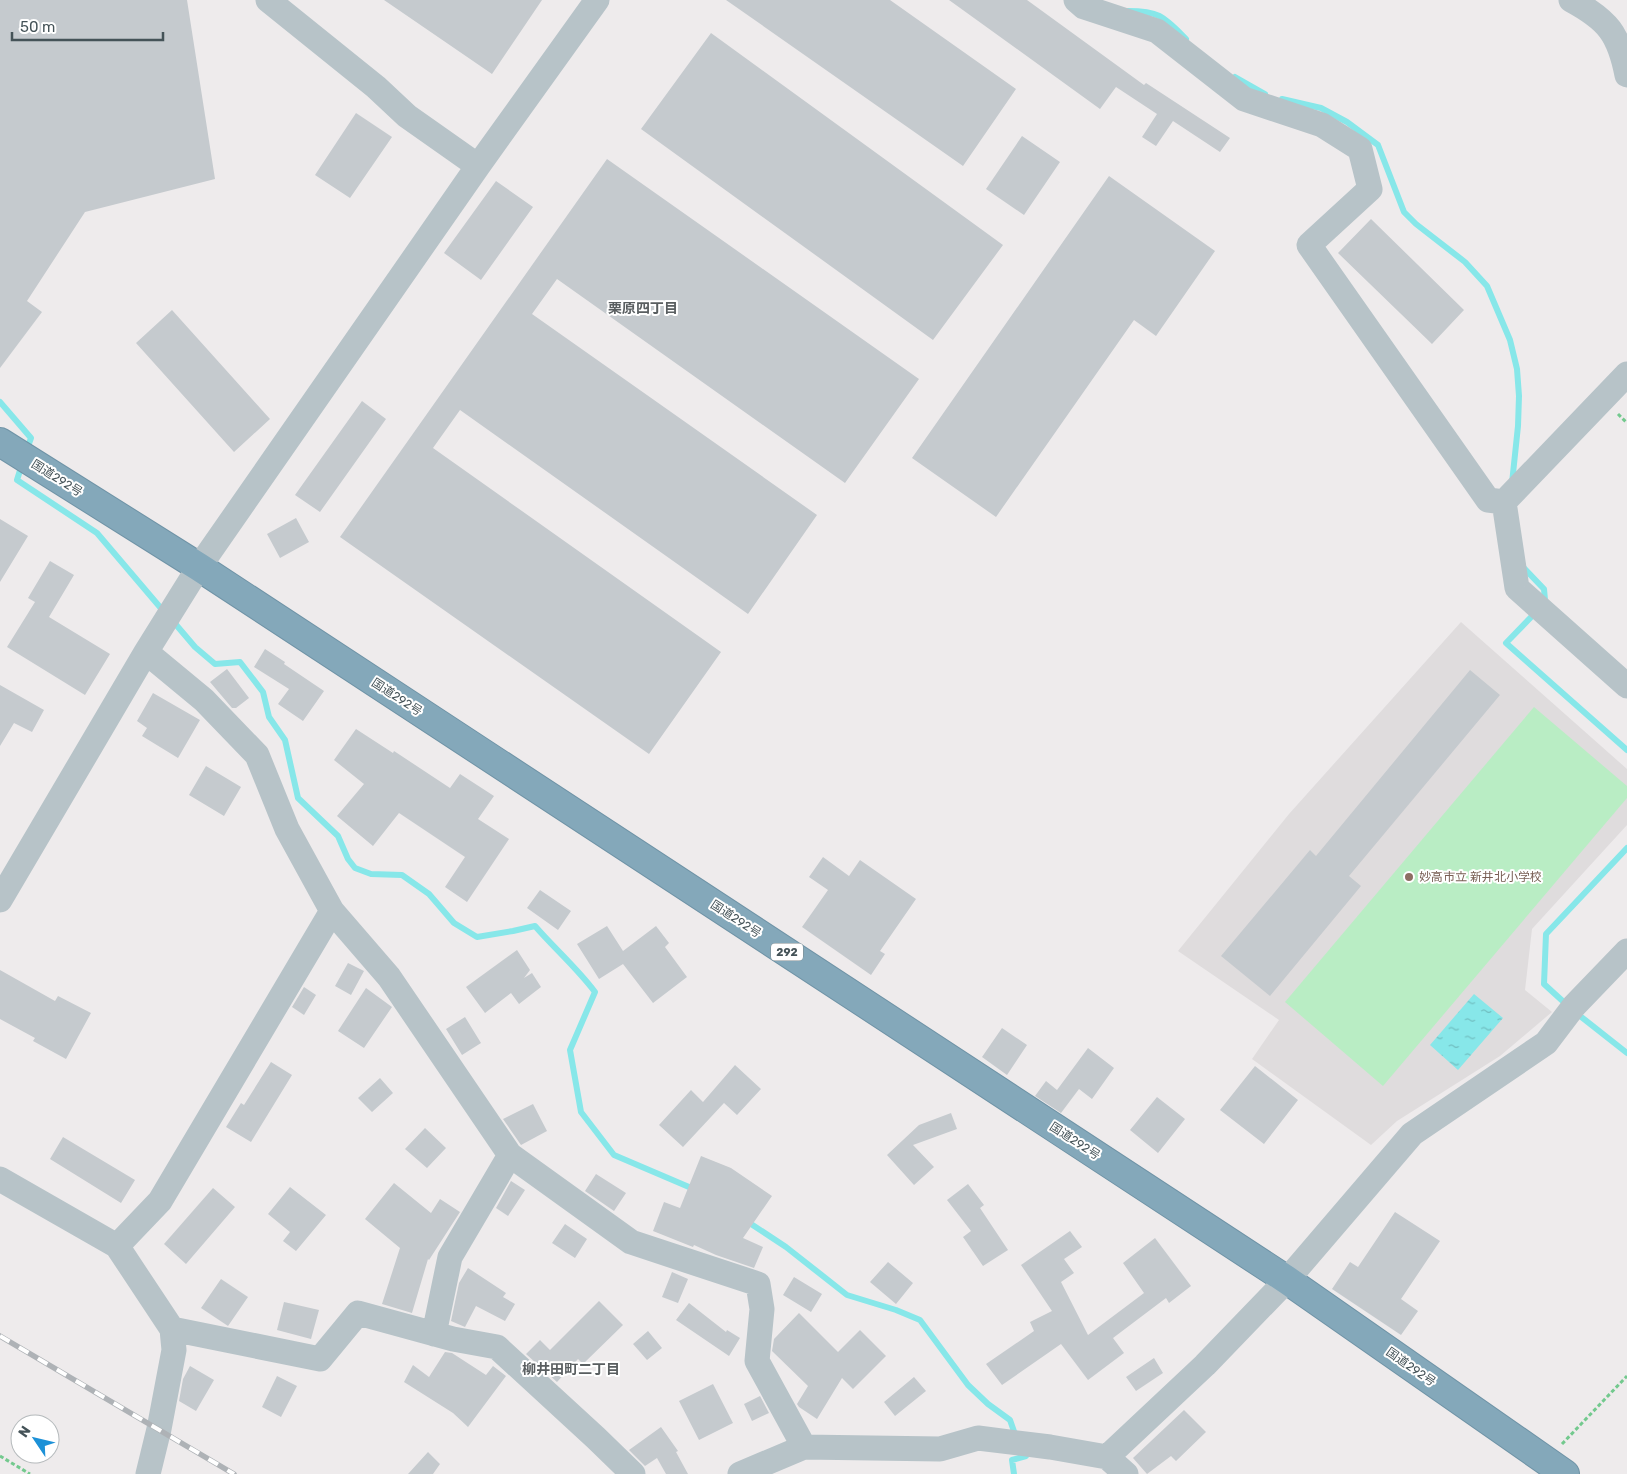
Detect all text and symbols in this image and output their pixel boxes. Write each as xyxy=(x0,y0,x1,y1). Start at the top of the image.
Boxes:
scale bar xyxy=(12,10,164,42)
text: 50 m xyxy=(20,18,55,36)
district label: 栗原四丁目 xyxy=(608,300,678,317)
street label: 国道292号 xyxy=(29,457,85,499)
street label: 国道292号 xyxy=(369,676,425,718)
place label: 妙高市立 新井北小学校 xyxy=(1419,870,1542,884)
marker: 妙高市立 新井北小学校 xyxy=(1403,871,1415,883)
street label: 国道292号 xyxy=(708,898,764,940)
road number: 292 xyxy=(771,944,803,960)
street label: 国道292号 xyxy=(1047,1120,1103,1162)
street label: 国道292号 xyxy=(1384,1345,1438,1389)
district label: 柳井田町二丁目 xyxy=(522,1361,620,1378)
north arrow xyxy=(10,1414,60,1464)
text: N xyxy=(15,1423,35,1441)

